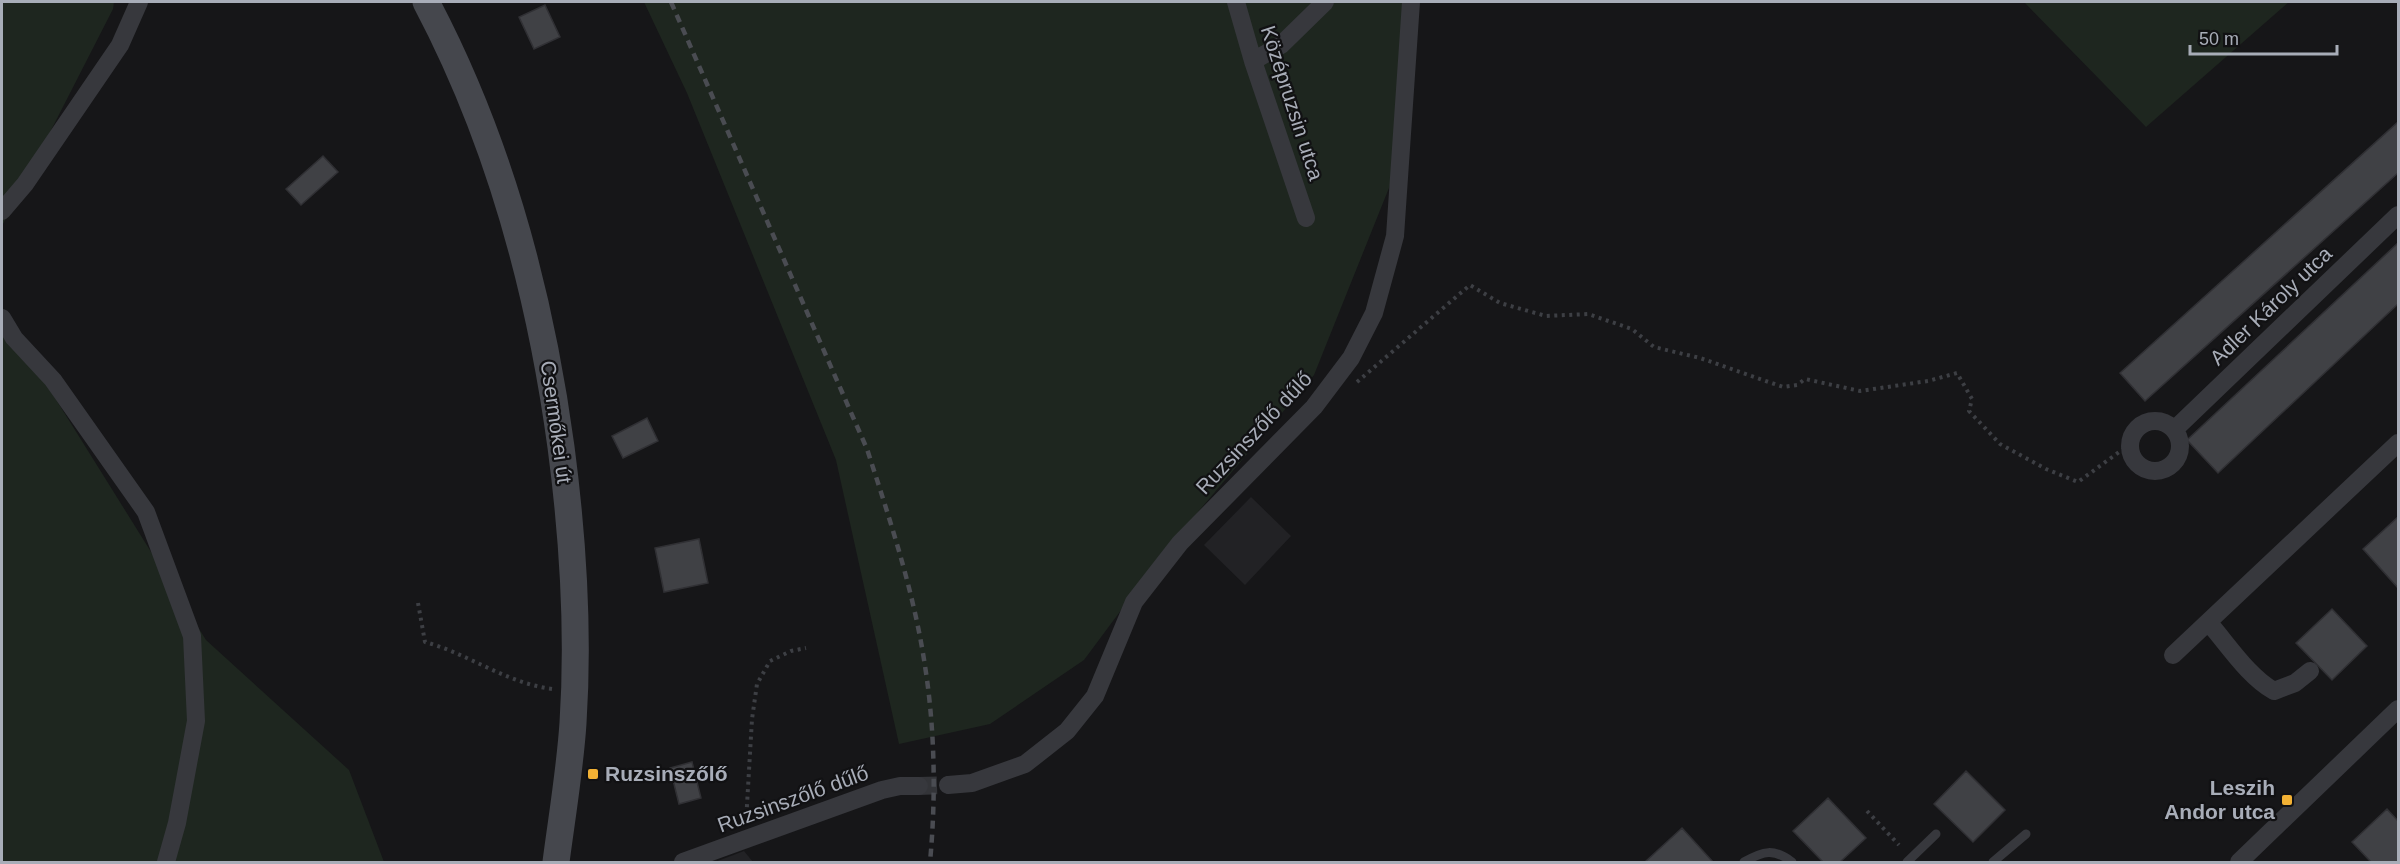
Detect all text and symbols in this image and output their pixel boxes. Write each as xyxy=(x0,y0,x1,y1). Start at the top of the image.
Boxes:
scale bar xyxy=(2190,18,2337,56)
street label: Középruzsin utca xyxy=(1257,23,1328,183)
text: 50 m xyxy=(2199,29,2239,49)
street label: Adler Károly utca xyxy=(2205,242,2336,369)
street label: Csermőkei út xyxy=(536,359,577,485)
street label: Ruzsinszőlő dűlő xyxy=(1191,367,1316,499)
street label: Ruzsinszőlő dűlő xyxy=(714,761,871,836)
place label: Ruzsinszőlő xyxy=(605,762,728,785)
marker: Ruzsinszőlő xyxy=(586,767,600,781)
place label: Leszih Andor utca xyxy=(2164,776,2275,823)
marker: Leszih Andor utca xyxy=(2280,793,2294,807)

